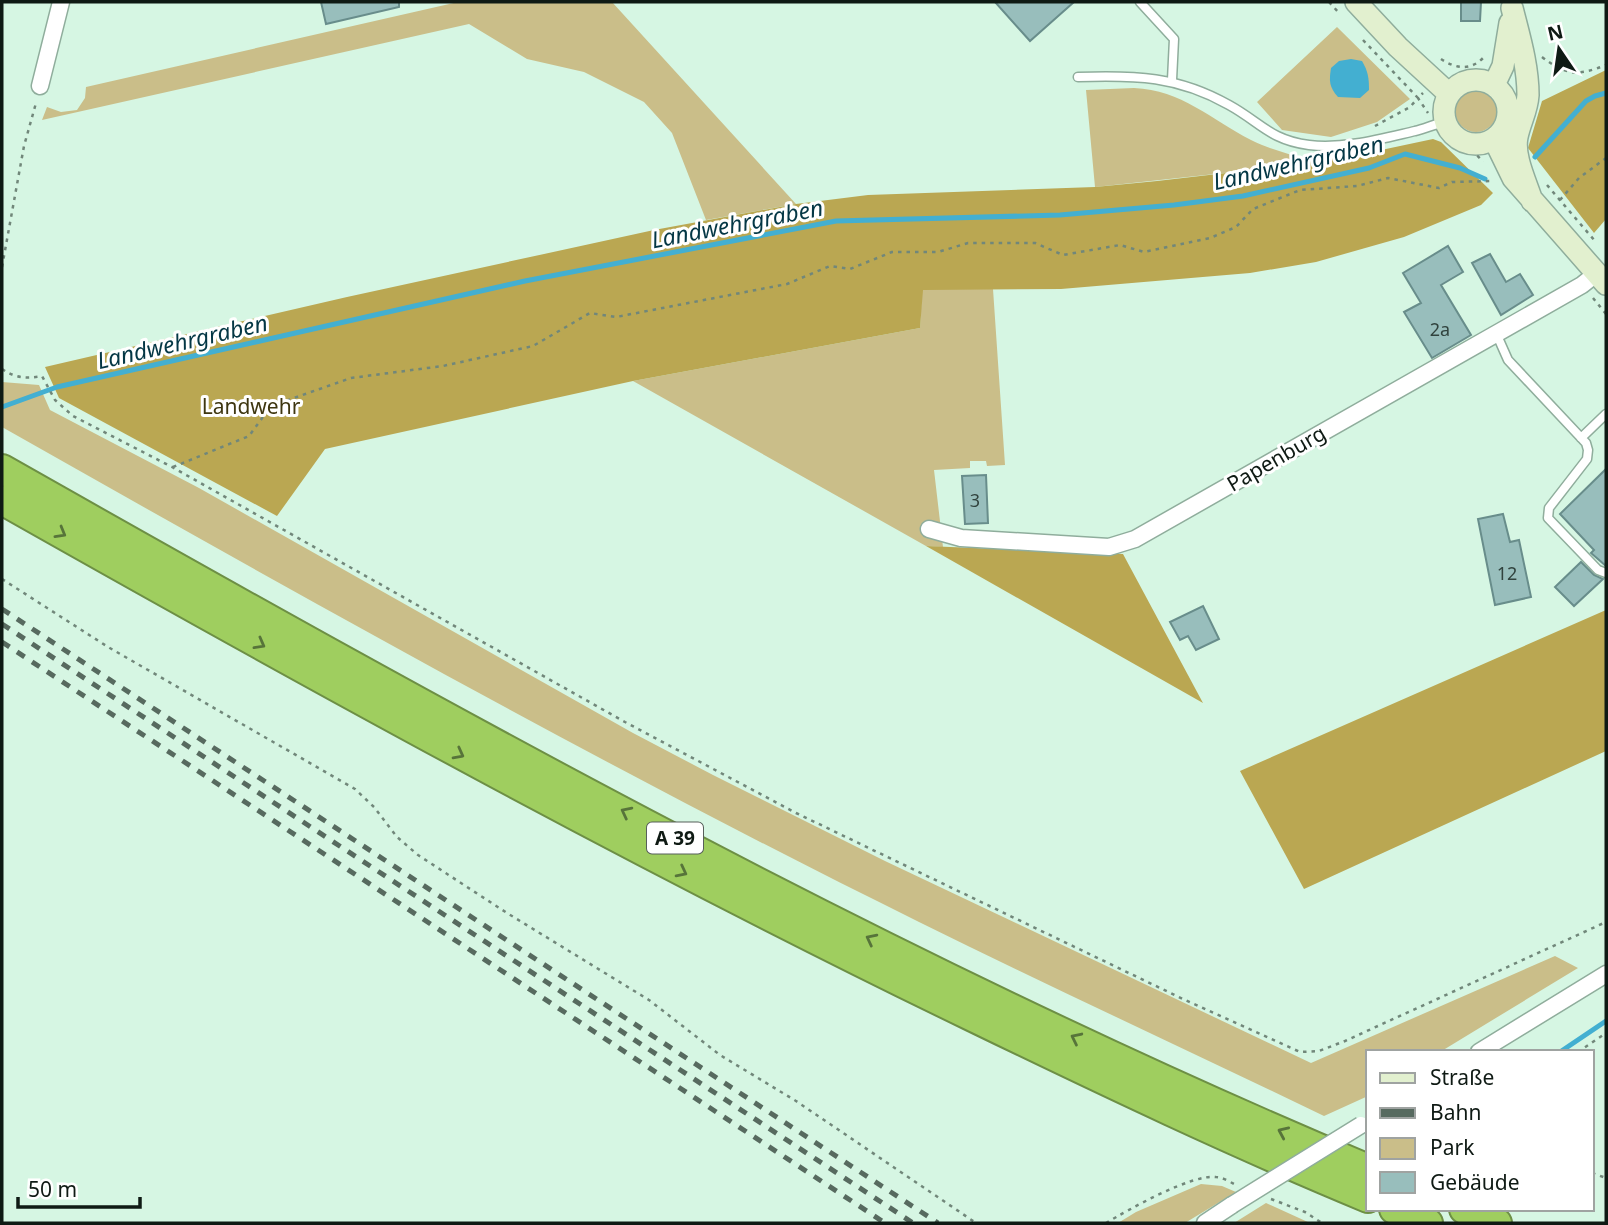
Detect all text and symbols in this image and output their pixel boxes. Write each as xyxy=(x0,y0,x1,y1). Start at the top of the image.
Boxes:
north arrow xyxy=(1524,14,1594,84)
text: N xyxy=(1545,18,1566,47)
water label: Landwehrgraben xyxy=(1210,127,1386,197)
water label: Landwehrgraben xyxy=(648,191,826,255)
water label: Landwehrgraben xyxy=(94,306,270,376)
house number: 2a xyxy=(1430,317,1450,341)
park label: Landwehr xyxy=(202,392,301,420)
street label: Papenburg xyxy=(1222,419,1330,497)
house number: 3 xyxy=(970,488,980,512)
one-way arrow xyxy=(54,525,66,538)
house number: 12 xyxy=(1497,561,1517,585)
one-way arrow xyxy=(253,636,265,649)
one-way arrow xyxy=(452,745,464,759)
one-way arrow xyxy=(621,807,633,821)
road number: A 39 xyxy=(647,822,703,853)
one-way arrow xyxy=(675,864,687,877)
one-way arrow xyxy=(866,933,879,947)
one-way arrow xyxy=(1071,1032,1083,1046)
legend xyxy=(1366,1050,1594,1211)
text: Straße xyxy=(1430,1063,1494,1091)
text: Bahn xyxy=(1430,1098,1481,1126)
one-way arrow xyxy=(1278,1126,1290,1140)
text: Park xyxy=(1430,1133,1475,1161)
scale bar xyxy=(18,1166,140,1210)
text: Gebäude xyxy=(1430,1168,1520,1196)
text: 50 m xyxy=(28,1175,77,1203)

